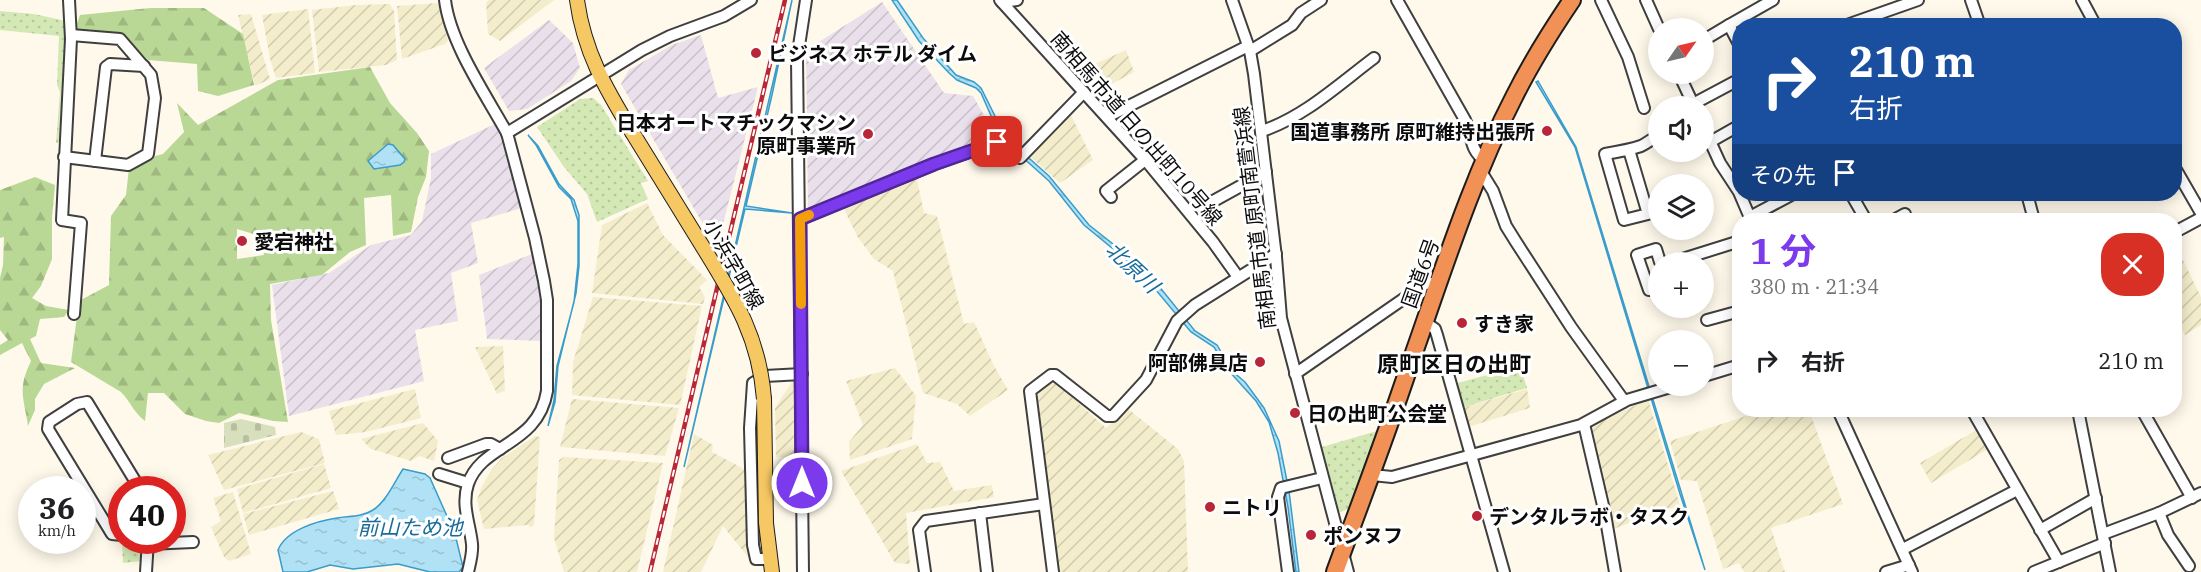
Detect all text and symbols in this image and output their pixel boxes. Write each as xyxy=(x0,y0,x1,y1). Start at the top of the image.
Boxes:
north arrow xyxy=(1648,18,1714,84)
map controls xyxy=(1648,18,1714,396)
street label: 南相馬市道 日の出町10号線 xyxy=(1045,25,1229,231)
text: 210 m xyxy=(1849,34,1975,89)
place label: ビジネス ホテル ダイム xyxy=(768,40,977,67)
icon: right xyxy=(1750,42,1828,120)
marker: ビジネス ホテル ダイム xyxy=(749,46,763,60)
text: 右折 xyxy=(1849,90,1903,125)
button: sound xyxy=(1648,96,1714,162)
street label: 南相馬市道 原町南萱浜線 xyxy=(1227,105,1281,331)
place label: 日本オートマチックマシン 原町事業所 xyxy=(616,109,856,159)
pin xyxy=(971,116,1022,167)
place label: 国道事務所 原町維持出張所 xyxy=(1290,118,1535,145)
marker: 国道事務所 原町維持出張所 xyxy=(1540,124,1554,138)
icon: arrive xyxy=(980,125,1013,158)
marker: 日本オートマチックマシン 原町事業所 xyxy=(861,127,875,141)
icon: arrive xyxy=(1828,156,1861,189)
text: その先 xyxy=(1750,160,1816,189)
button: layers xyxy=(1648,174,1714,240)
street label: 小浜字町線 xyxy=(697,214,771,314)
text: 1 分 xyxy=(1750,227,1816,274)
place label: 愛宕神社 xyxy=(254,228,334,255)
button: close xyxy=(2101,233,2164,296)
marker: 愛宕神社 xyxy=(235,234,249,248)
water label: 北原川 xyxy=(1100,235,1167,300)
street label: 国道6号 xyxy=(1395,235,1445,311)
button: + xyxy=(1648,252,1714,318)
text: 380 m · 21:34 xyxy=(1750,273,1879,300)
place label: すき家 xyxy=(1474,310,1534,337)
marker: すき家 xyxy=(1455,316,1469,330)
button: − xyxy=(1648,330,1714,396)
icon: right xyxy=(1750,344,1783,377)
text: 210 m xyxy=(2098,346,2164,375)
text: 右折 xyxy=(1801,347,1845,376)
place label: 阿部佛具店 xyxy=(1148,349,1248,376)
district label: 原町区日の出町 xyxy=(1377,349,1531,378)
marker: 阿部佛具店 xyxy=(1253,355,1267,369)
place label: 日の出町公会堂 xyxy=(1307,400,1447,427)
marker: 日の出町公会堂 xyxy=(1288,406,1302,420)
position arrow xyxy=(770,451,834,515)
speed limit sign: 40 xyxy=(108,476,186,554)
text: 36 xyxy=(39,488,75,527)
place label: ニトリ xyxy=(1222,494,1282,521)
marker: ニトリ xyxy=(1203,500,1217,514)
place label: デンタルラボ・タスク xyxy=(1489,503,1689,530)
marker: デンタルラボ・タスク xyxy=(1470,509,1484,523)
water label: 前山ため池 xyxy=(358,513,464,541)
text: km/h xyxy=(38,521,76,540)
place label: ポンヌフ xyxy=(1323,522,1403,549)
marker: ポンヌフ xyxy=(1304,528,1318,542)

